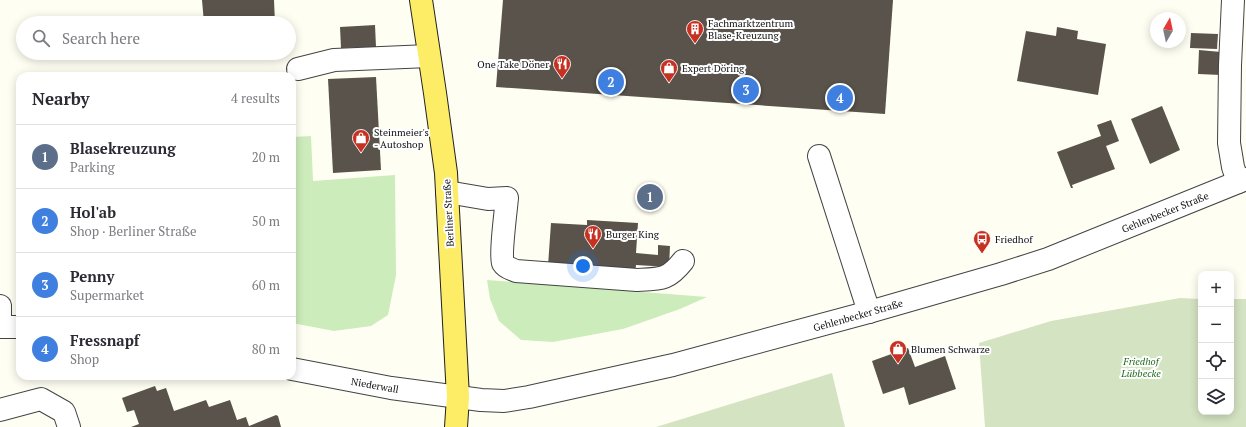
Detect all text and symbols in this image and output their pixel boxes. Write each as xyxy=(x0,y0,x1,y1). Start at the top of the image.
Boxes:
north arrow xyxy=(1150,12,1186,48)
search box xyxy=(16,16,296,60)
place label: Fachmarktzentrum Blase-Kreuzung xyxy=(708,17,793,42)
building icon: Fachmarktzentrum Blase-Kreuzung xyxy=(685,19,705,44)
icon: search xyxy=(30,27,52,49)
text: Search here xyxy=(62,28,140,48)
restaurant icon: One Take Döner xyxy=(552,54,572,79)
place label: One Take Döner xyxy=(477,58,549,71)
shop icon: Expert Döring xyxy=(659,58,679,83)
place label: Expert Döring xyxy=(682,62,745,75)
pin: 2 xyxy=(598,67,624,97)
pin: 3 xyxy=(733,75,759,105)
pin: 4 xyxy=(827,83,853,113)
text: Nearby xyxy=(32,87,90,110)
text: 4 results xyxy=(231,89,280,107)
place label: Steinmeier's - Autoshop xyxy=(374,126,429,151)
shop icon: Steinmeier's - Autoshop xyxy=(351,128,371,153)
text: Blasekreuzung xyxy=(70,138,176,158)
text: 1 xyxy=(41,148,49,166)
text: 20 m xyxy=(252,148,280,166)
text: Parking xyxy=(70,158,114,176)
street label: Berliner Straße xyxy=(440,179,457,247)
pin: 1 xyxy=(637,182,663,212)
street label: Gehlenbecker Straße xyxy=(1120,189,1211,236)
text: Hol'ab xyxy=(70,202,116,222)
text: 2 xyxy=(41,212,49,230)
text: 50 m xyxy=(252,212,280,230)
text: Shop · Berliner Straße xyxy=(70,222,197,240)
restaurant icon: Burger King xyxy=(583,224,603,249)
place label: Burger King xyxy=(606,228,660,241)
bus stop icon: Friedhof xyxy=(972,229,992,254)
place label: Friedhof xyxy=(995,233,1033,246)
your location xyxy=(573,256,593,276)
text: Penny xyxy=(70,266,114,286)
map controls xyxy=(1198,271,1234,415)
button: + xyxy=(1198,271,1234,307)
text: 3 xyxy=(41,276,49,294)
text: 60 m xyxy=(252,276,280,294)
text: Supermarket xyxy=(70,286,144,304)
street label: Gehlenbecker Straße xyxy=(812,296,904,334)
button: − xyxy=(1198,307,1234,343)
text: Fressnapf xyxy=(70,330,139,350)
shop icon: Blumen Schwarze xyxy=(888,339,908,364)
text: 4 xyxy=(41,340,49,358)
text: 80 m xyxy=(252,340,280,358)
place label: Blumen Schwarze xyxy=(911,343,990,356)
button: locate xyxy=(1198,343,1234,379)
text: Shop xyxy=(70,350,99,368)
park label: Friedhof Lübbecke xyxy=(1120,355,1161,380)
street label: Niederwall xyxy=(350,375,400,396)
button: layers xyxy=(1198,379,1234,415)

